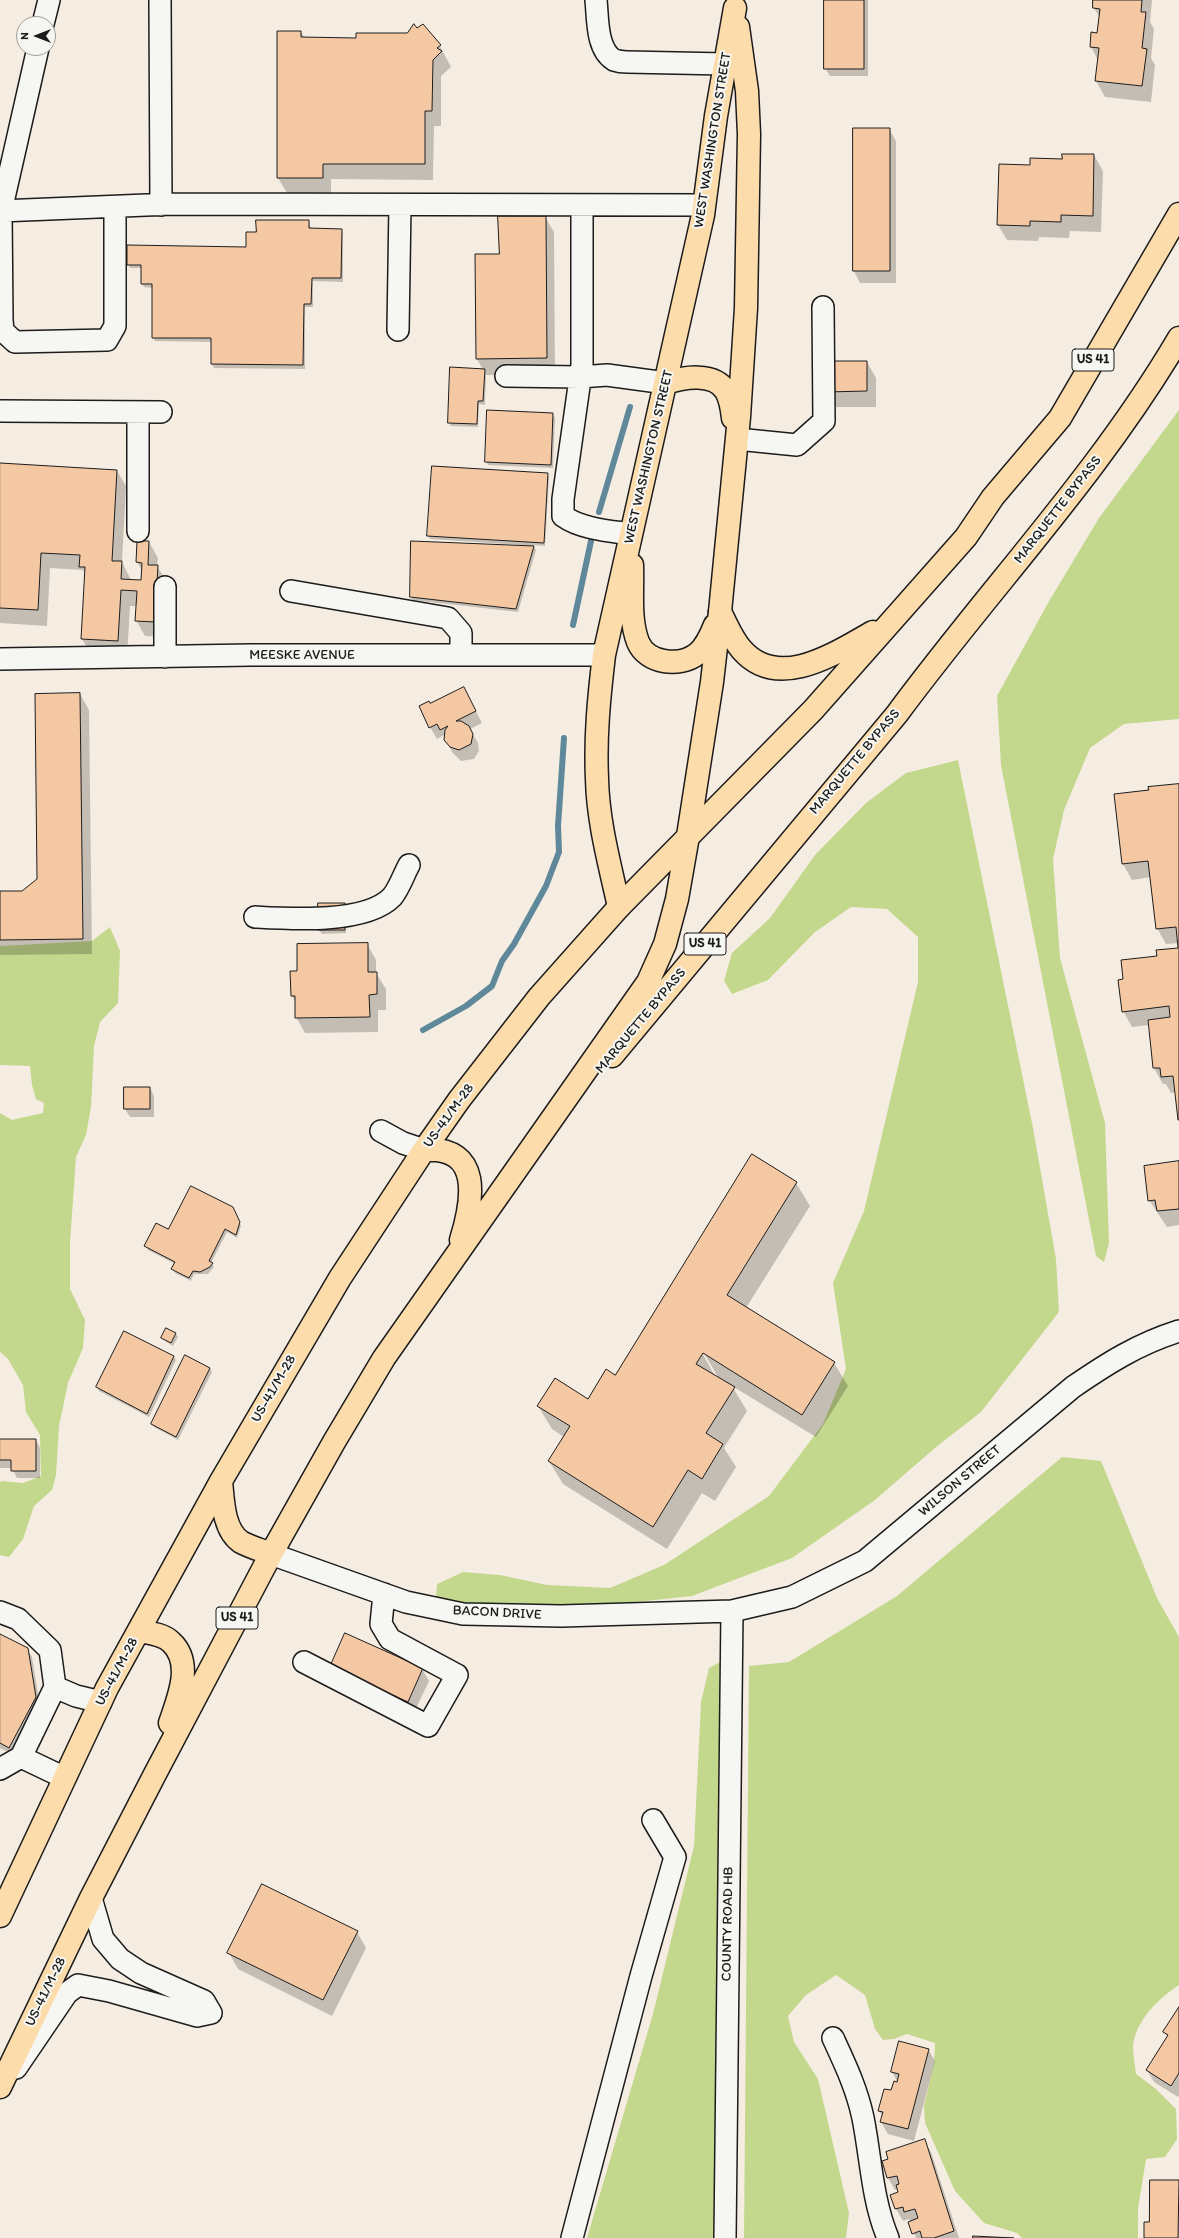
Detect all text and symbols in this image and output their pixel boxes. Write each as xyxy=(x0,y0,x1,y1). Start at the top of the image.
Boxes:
north arrow xyxy=(16,16,56,56)
text: N xyxy=(18,32,31,40)
street label: WEST WASHINGTON STREET xyxy=(691,51,735,229)
road number: US 41 xyxy=(1072,349,1114,371)
street label: WEST WASHINGTON STREET xyxy=(621,368,677,546)
street label: MARQUETTE BYPASS xyxy=(1011,453,1105,567)
street label: MEESKE AVENUE xyxy=(249,647,355,663)
street label: MARQUETTE BYPASS xyxy=(806,706,904,818)
road number: US 41 xyxy=(684,933,726,955)
street label: MARQUETTE BYPASS xyxy=(592,965,690,1077)
street label: US-41/M-28 xyxy=(420,1081,478,1151)
street label: US-41/M-28 xyxy=(248,1352,300,1426)
street label: WILSON STREET xyxy=(915,1442,1005,1520)
street label: BACON DRIVE xyxy=(452,1602,542,1624)
road number: US 41 xyxy=(216,1607,258,1629)
street label: US-41/M-28 xyxy=(92,1635,142,1709)
street label: COUNTY ROAD HB xyxy=(719,1866,737,1982)
street label: US-41/M-28 xyxy=(22,1955,70,2029)

